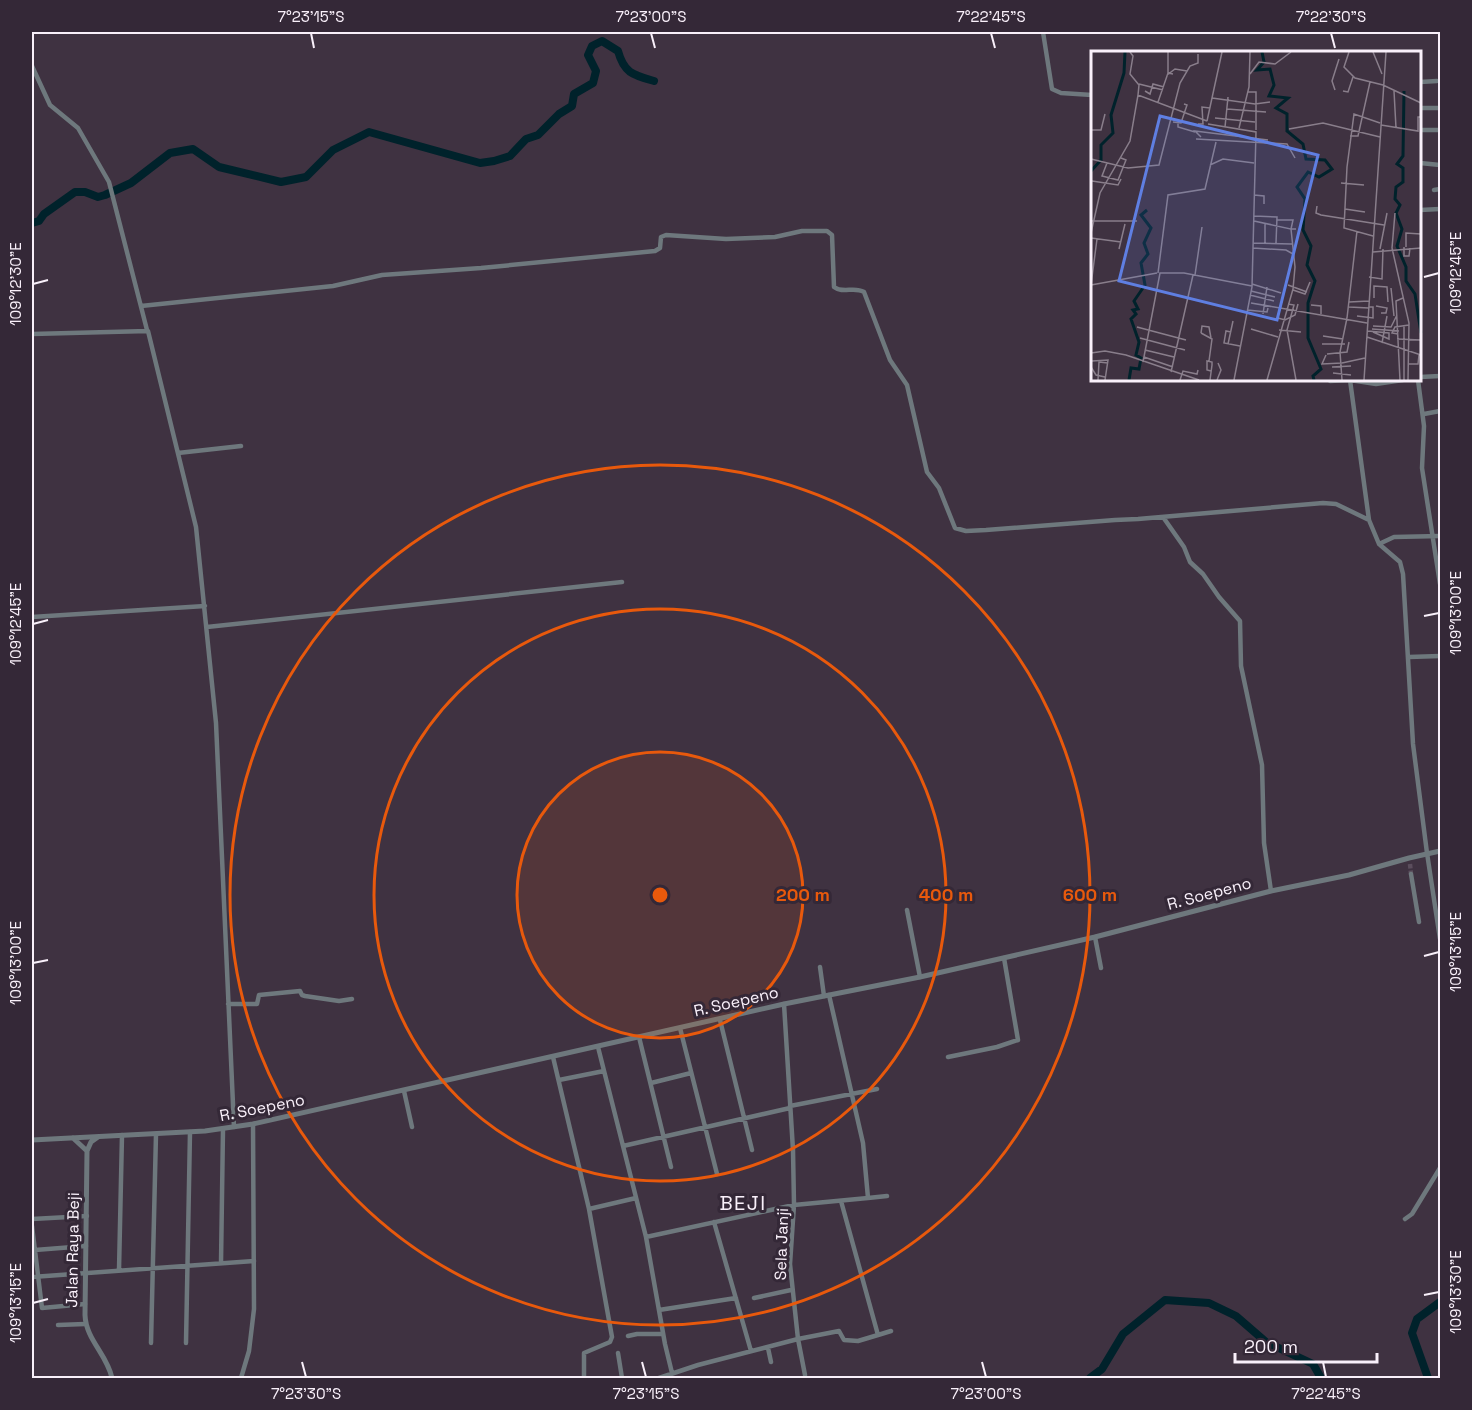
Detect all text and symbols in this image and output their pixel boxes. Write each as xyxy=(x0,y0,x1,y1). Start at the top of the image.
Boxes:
text: 7°23'15"S xyxy=(278,7,344,26)
text: 7°23'00"S xyxy=(616,7,686,26)
text: 7°22'45"S xyxy=(956,7,1026,26)
text: 7°22'30"S xyxy=(1296,7,1366,26)
inset map xyxy=(1091,51,1421,381)
text: 109°12'45"E xyxy=(1446,232,1465,314)
text: 109°12'30"E xyxy=(6,242,25,326)
text: 109°13'00"E xyxy=(1446,571,1465,655)
text: 109°12'45"E xyxy=(6,583,25,665)
street label: R. Soepeno xyxy=(1165,872,1254,915)
text: 200 m xyxy=(776,883,830,906)
text: 400 m xyxy=(919,883,973,906)
text: 600 m xyxy=(1063,883,1117,906)
centre of rings xyxy=(650,885,670,905)
text: 109°13'15"E xyxy=(1446,912,1465,992)
text: 109°13'00"E xyxy=(6,921,25,1005)
street label: R. Soepeno xyxy=(692,982,781,1021)
street label: R. Soepeno xyxy=(218,1089,306,1126)
district label: BEJI xyxy=(719,1190,767,1216)
street label: Jalan Raya Beji xyxy=(61,1192,84,1308)
street label: Sela Janji xyxy=(770,1207,793,1281)
text: 109°13'30"E xyxy=(1446,1250,1465,1334)
text: 109°13'15"E xyxy=(6,1263,25,1343)
scale bar xyxy=(1235,1326,1378,1364)
text: 200 m xyxy=(1244,1335,1298,1358)
text: 7°23'30"S xyxy=(271,1384,341,1403)
text: 7°23'15"S xyxy=(613,1384,679,1403)
text: 7°23'00"S xyxy=(951,1384,1021,1403)
text: 7°22'45"S xyxy=(1291,1384,1361,1403)

